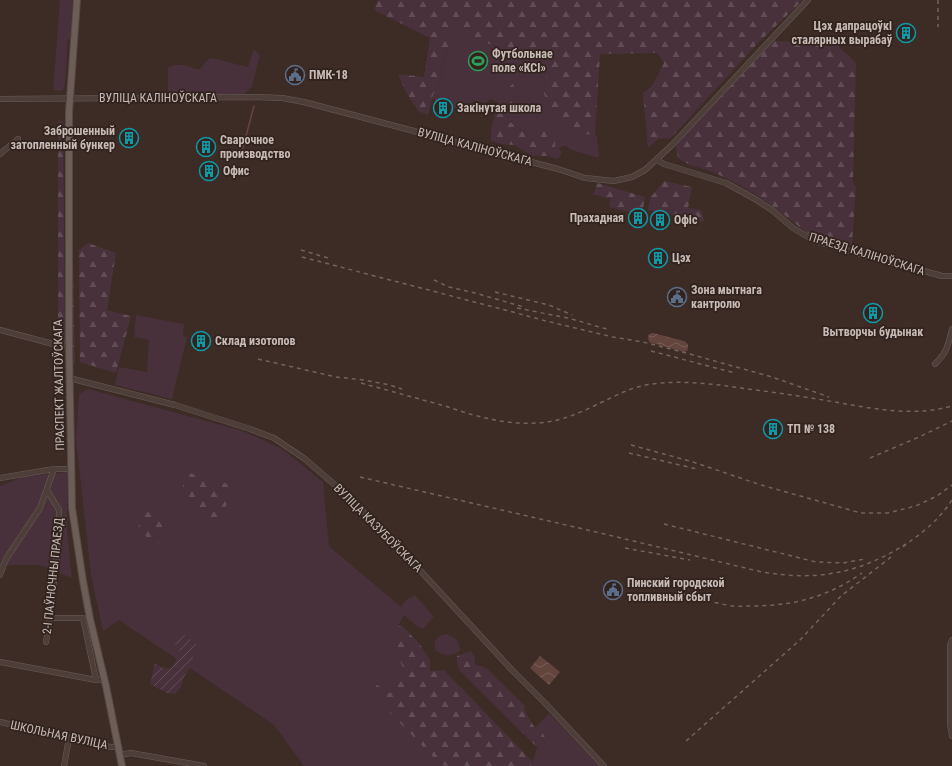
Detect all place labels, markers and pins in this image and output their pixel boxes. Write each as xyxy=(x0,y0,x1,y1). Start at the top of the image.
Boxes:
place label: Цэх дапрацоўкі сталярных вырабаў xyxy=(791,19,893,47)
building icon: Цэх дапрацоўкі сталярных вырабаў xyxy=(895,22,917,44)
place label: Футбольнае поле «КСІ» xyxy=(492,47,553,75)
sports icon: Футбольнае поле «КСІ» xyxy=(467,50,489,72)
public building icon: ПМК-18 xyxy=(284,64,306,86)
place label: ПМК-18 xyxy=(309,68,348,82)
building icon: Закінутая школа xyxy=(432,97,454,119)
place label: Закінутая школа xyxy=(457,101,542,115)
place label: Заброшенный затопленный бункер xyxy=(11,124,115,152)
building icon: Заброшенный затопленный бункер xyxy=(118,127,140,149)
place label: Сварочное производство xyxy=(220,133,291,161)
building icon: Сварочное производство xyxy=(195,136,217,158)
building icon: Офис xyxy=(198,160,220,182)
place label: Офис xyxy=(223,164,250,178)
building icon: Прахадная xyxy=(627,207,649,229)
building icon: Офіс xyxy=(649,209,671,231)
place label: Прахадная xyxy=(570,211,624,225)
place label: Офіс xyxy=(674,213,698,227)
building icon: Цэх xyxy=(647,247,669,269)
place label: Цэх xyxy=(672,251,691,265)
place label: Зона мытнага кантролю xyxy=(691,283,762,311)
public building icon: Зона мытнага кантролю xyxy=(666,286,688,308)
building icon: Вытворчы будынак xyxy=(862,302,884,324)
place label: Вытворчы будынак xyxy=(823,325,923,339)
building icon: Склад изотопов xyxy=(190,330,212,352)
place label: Склад изотопов xyxy=(215,334,296,348)
building icon: ТП № 138 xyxy=(762,418,784,440)
place label: ТП № 138 xyxy=(787,422,835,436)
place label: Пинский городской топливный сбыт xyxy=(627,576,724,604)
public building icon: Пинский городской топливный сбыт xyxy=(602,579,624,601)

